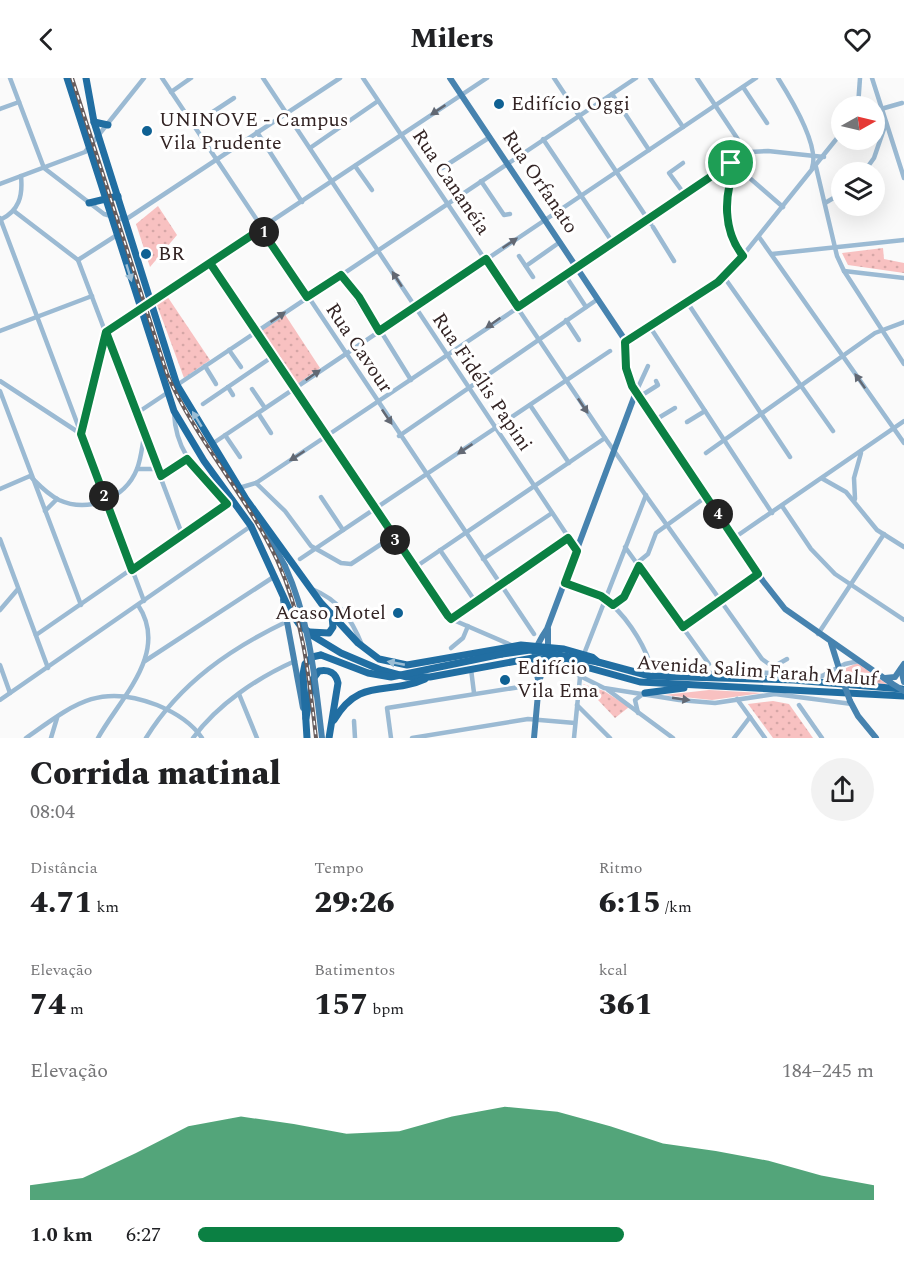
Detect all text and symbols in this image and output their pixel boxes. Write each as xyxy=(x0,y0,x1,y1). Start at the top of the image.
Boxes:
text: Milers xyxy=(410,18,494,60)
icon: back xyxy=(30,23,63,56)
icon: heart xyxy=(841,23,874,56)
place label: Edifício Oggi xyxy=(511,89,630,119)
north arrow xyxy=(831,96,885,150)
map controls xyxy=(831,96,885,216)
marker: Edifício Oggi xyxy=(492,97,506,111)
one-way arrow xyxy=(430,104,446,115)
place label: UNINOVE - Campus Vila Prudente xyxy=(159,105,348,158)
street label: Rua Cananéia xyxy=(404,123,498,241)
marker: UNINOVE - Campus Vila Prudente xyxy=(140,124,154,138)
street label: Rua Orfanato xyxy=(494,124,586,240)
pin xyxy=(705,137,756,188)
icon: arrive xyxy=(714,146,747,179)
button: layers xyxy=(831,162,885,216)
pin: 1 xyxy=(249,217,279,247)
text: 1 xyxy=(260,220,268,244)
one-way arrow xyxy=(501,238,518,249)
place label: BR xyxy=(158,239,185,269)
marker: BR xyxy=(139,247,153,261)
one-way arrow xyxy=(124,264,134,282)
one-way arrow xyxy=(391,271,402,288)
street label: Rua Cavour xyxy=(318,297,400,399)
street label: Rua Fidélis Papini xyxy=(424,307,540,457)
one-way arrow xyxy=(270,312,286,323)
one-way arrow xyxy=(486,317,502,329)
one-way arrow xyxy=(304,369,320,381)
one-way arrow xyxy=(855,373,866,389)
one-way arrow xyxy=(577,397,588,414)
one-way arrow xyxy=(381,409,393,425)
one-way arrow xyxy=(192,411,203,427)
one-way arrow xyxy=(457,443,473,454)
one-way arrow xyxy=(289,450,305,461)
pin: 2 xyxy=(89,481,119,511)
text: 2 xyxy=(100,484,108,508)
pin: 4 xyxy=(703,499,733,529)
text: 4 xyxy=(714,502,722,526)
pin: 3 xyxy=(380,525,410,555)
text: 3 xyxy=(391,528,399,552)
place label: Acaso Motel xyxy=(275,598,386,628)
marker: Acaso Motel xyxy=(391,606,405,620)
street label: Avenida Salim Farah Maluf xyxy=(636,648,881,695)
place label: Edifício Vila Ema xyxy=(517,653,599,706)
one-way arrow xyxy=(386,658,405,667)
marker: Edifício Vila Ema xyxy=(498,673,512,687)
one-way arrow xyxy=(671,695,690,704)
text: Corrida matinal xyxy=(30,749,281,799)
button: share xyxy=(811,758,874,821)
text: 08:04 xyxy=(30,797,75,827)
text: Distância xyxy=(30,856,97,880)
text: Tempo xyxy=(314,856,364,880)
text: Ritmo xyxy=(599,856,642,880)
text: 4.71 xyxy=(30,880,92,926)
text: 29:26 xyxy=(314,880,395,926)
text: 6:15 xyxy=(599,880,661,926)
text: km xyxy=(92,895,119,919)
text: /km xyxy=(661,895,692,919)
text: Elevação xyxy=(30,958,93,982)
text: Batimentos xyxy=(314,958,395,982)
text: kcal xyxy=(599,958,627,982)
text: 74 xyxy=(30,982,66,1028)
text: 157 xyxy=(314,982,368,1028)
text: 361 xyxy=(599,982,653,1028)
text: m xyxy=(66,997,84,1021)
text: bpm xyxy=(368,997,404,1021)
text: Elevação xyxy=(30,1056,108,1086)
text: 184–245 m xyxy=(782,1056,874,1086)
text: 1.0 km xyxy=(30,1220,93,1250)
text: 6:27 xyxy=(126,1220,161,1250)

